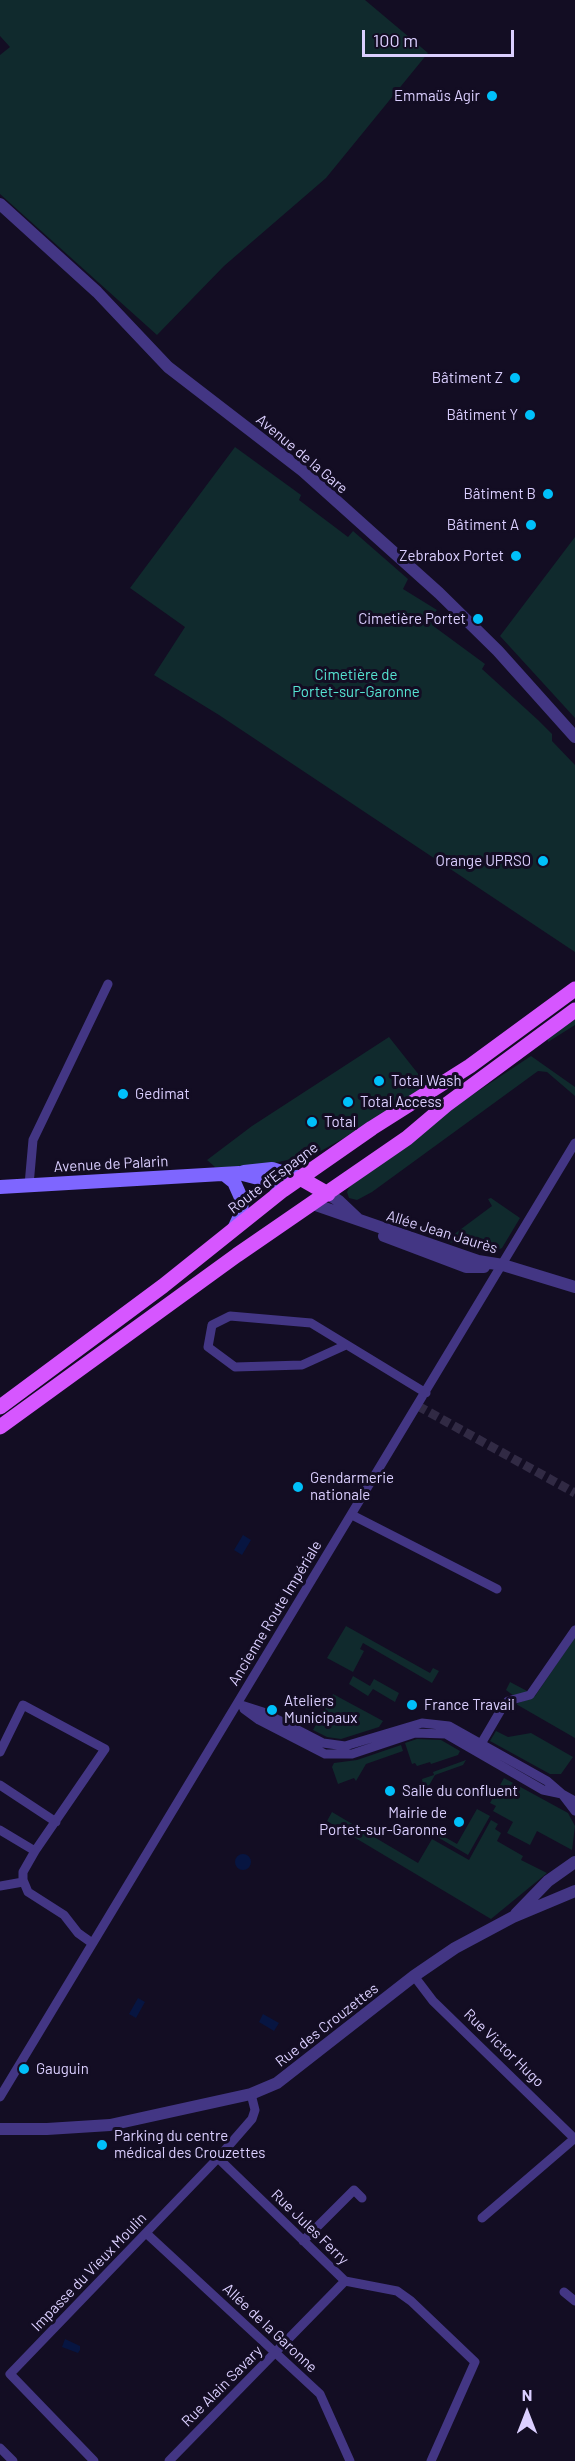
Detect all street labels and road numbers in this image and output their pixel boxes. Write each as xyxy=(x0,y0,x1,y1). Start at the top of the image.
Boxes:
street label: Avenue de la Gare xyxy=(253,410,351,498)
street label: Route d'Espagne xyxy=(224,1138,322,1218)
street label: Avenue de Palarin xyxy=(53,1152,169,1176)
street label: Allée Jean Jaurès xyxy=(384,1207,500,1257)
street label: Ancienne Route Impériale xyxy=(224,1537,326,1689)
street label: Rue des Crouzettes xyxy=(272,1979,382,2071)
street label: Rue Victor Hugo xyxy=(460,2005,548,2091)
street label: Rue Jules Ferry xyxy=(268,2186,352,2268)
street label: Impasse du Vieux Moulin xyxy=(28,2209,150,2335)
street label: Allée de la Garonne xyxy=(219,2280,321,2376)
street label: Rue Alain Savary xyxy=(178,2342,266,2430)

